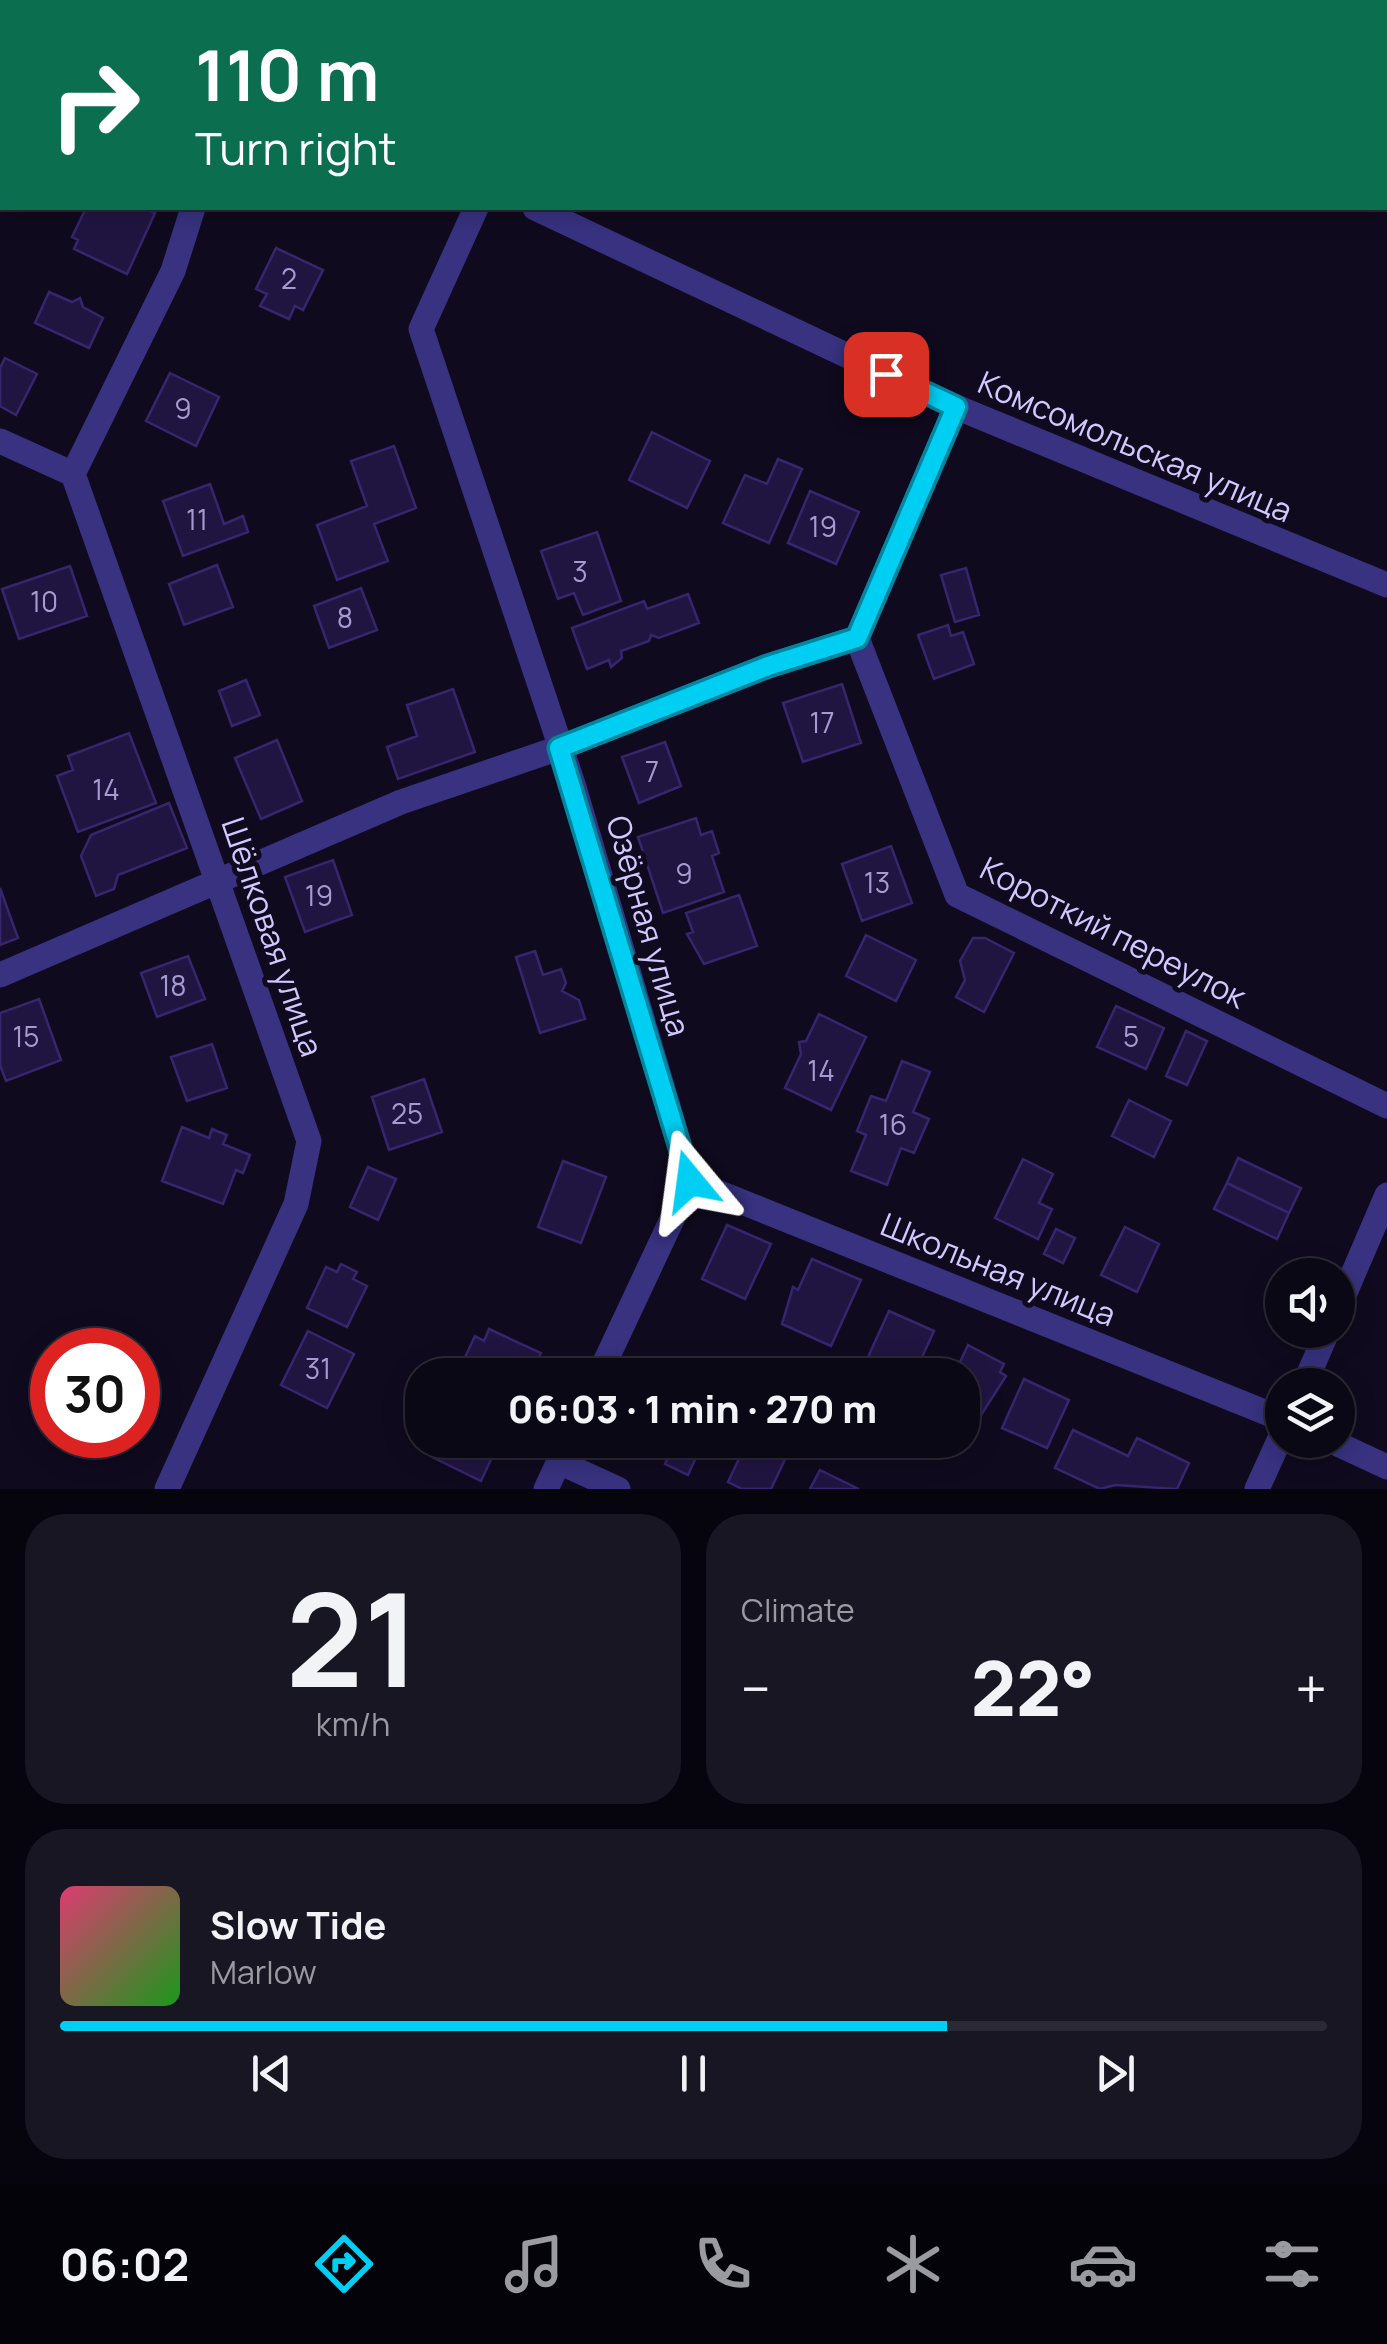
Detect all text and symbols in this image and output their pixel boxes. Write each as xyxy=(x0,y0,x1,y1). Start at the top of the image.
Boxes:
text: 110 m xyxy=(195,26,379,122)
icon: right xyxy=(30,40,160,170)
text: Turn right xyxy=(195,117,396,179)
house number: 2 xyxy=(281,259,297,297)
pin xyxy=(844,332,929,417)
icon: arrive xyxy=(859,347,914,402)
street label: Комсомольская улица xyxy=(972,360,1299,532)
house number: 9 xyxy=(174,389,192,427)
house number: 11 xyxy=(186,500,208,538)
house number: 19 xyxy=(809,507,837,545)
house number: 3 xyxy=(572,552,588,590)
house number: 10 xyxy=(30,582,58,620)
house number: 8 xyxy=(337,598,353,636)
house number: 17 xyxy=(810,703,834,741)
house number: 7 xyxy=(645,752,659,790)
house number: 14 xyxy=(92,770,120,808)
street label: Озёрная улица xyxy=(596,810,701,1041)
street label: Шёлковая улица xyxy=(211,811,334,1062)
street label: Короткий переулок xyxy=(973,846,1255,1019)
house number: 9 xyxy=(675,854,693,892)
house number: 13 xyxy=(864,863,890,901)
house number: 19 xyxy=(305,876,333,914)
house number: 18 xyxy=(159,966,187,1004)
house number: 15 xyxy=(12,1017,40,1055)
house number: 5 xyxy=(1123,1017,1139,1055)
house number: 14 xyxy=(807,1051,835,1089)
house number: 25 xyxy=(391,1094,423,1132)
house number: 16 xyxy=(879,1105,907,1143)
position arrow xyxy=(638,1129,742,1233)
street label: Школьная улица xyxy=(874,1202,1122,1336)
map controls xyxy=(1265,1258,1355,1458)
button: sound xyxy=(1265,1258,1355,1348)
speed limit sign: 30 xyxy=(30,1328,160,1458)
house number: 31 xyxy=(305,1349,331,1387)
button: layers xyxy=(1265,1368,1355,1458)
text: 06:03 · 1 min · 270 m xyxy=(508,1382,877,1434)
text: 21 xyxy=(286,1548,420,1726)
text: Climate xyxy=(741,1588,855,1632)
text: 22° xyxy=(971,1636,1095,1739)
text: − xyxy=(741,1650,771,1726)
text: + xyxy=(1295,1650,1327,1726)
text: km/h xyxy=(316,1702,390,1746)
text: Slow Tide xyxy=(210,1898,387,1950)
text: Marlow xyxy=(210,1950,317,1994)
icon: previous xyxy=(244,2046,299,2101)
icon: pause xyxy=(666,2046,721,2101)
icon: next xyxy=(1088,2046,1143,2101)
icon: directions xyxy=(309,2229,379,2299)
icon: music xyxy=(499,2229,569,2299)
icon: phone xyxy=(688,2229,758,2299)
icon: climate xyxy=(878,2229,948,2299)
icon: car xyxy=(1068,2229,1138,2299)
icon: filters xyxy=(1257,2229,1327,2299)
text: 06:02 xyxy=(60,2233,189,2295)

